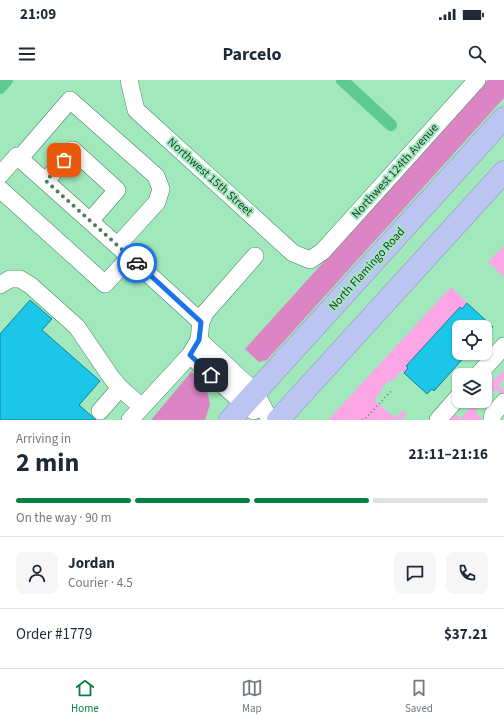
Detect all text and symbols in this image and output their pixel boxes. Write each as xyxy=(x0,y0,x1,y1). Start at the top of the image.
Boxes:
text: 21:09 xyxy=(20,4,56,25)
text: Parcelo xyxy=(223,42,282,67)
icon: menu xyxy=(16,43,38,65)
icon: search xyxy=(466,43,488,65)
street label: Northwest 124th Avenue xyxy=(348,120,442,222)
street label: Northwest 15th Street xyxy=(164,134,256,220)
pin xyxy=(47,143,81,177)
icon: bag xyxy=(53,149,75,171)
street label: North Flamingo Road xyxy=(325,224,409,314)
courier xyxy=(117,243,157,283)
icon: car xyxy=(126,252,148,274)
map controls xyxy=(452,320,492,408)
button: locate xyxy=(452,320,492,360)
pin xyxy=(194,358,228,392)
icon: home xyxy=(200,364,222,386)
button: layers xyxy=(452,368,492,408)
text: Arriving in xyxy=(16,430,71,448)
text: 2 min xyxy=(16,444,79,481)
text: 21:11–21:16 xyxy=(408,444,488,465)
text: On the way · 90 m xyxy=(16,509,111,527)
button: person xyxy=(16,552,58,594)
button: chat xyxy=(394,552,436,594)
button: phone xyxy=(446,552,488,594)
text: Jordan xyxy=(68,553,115,574)
text: Courier · 4.5 xyxy=(68,574,133,592)
text: Order #1779 xyxy=(16,624,92,645)
text: $37.21 xyxy=(444,624,488,645)
tab: Home xyxy=(71,677,99,716)
tab: Map xyxy=(241,677,263,716)
tab: Saved xyxy=(405,677,433,716)

